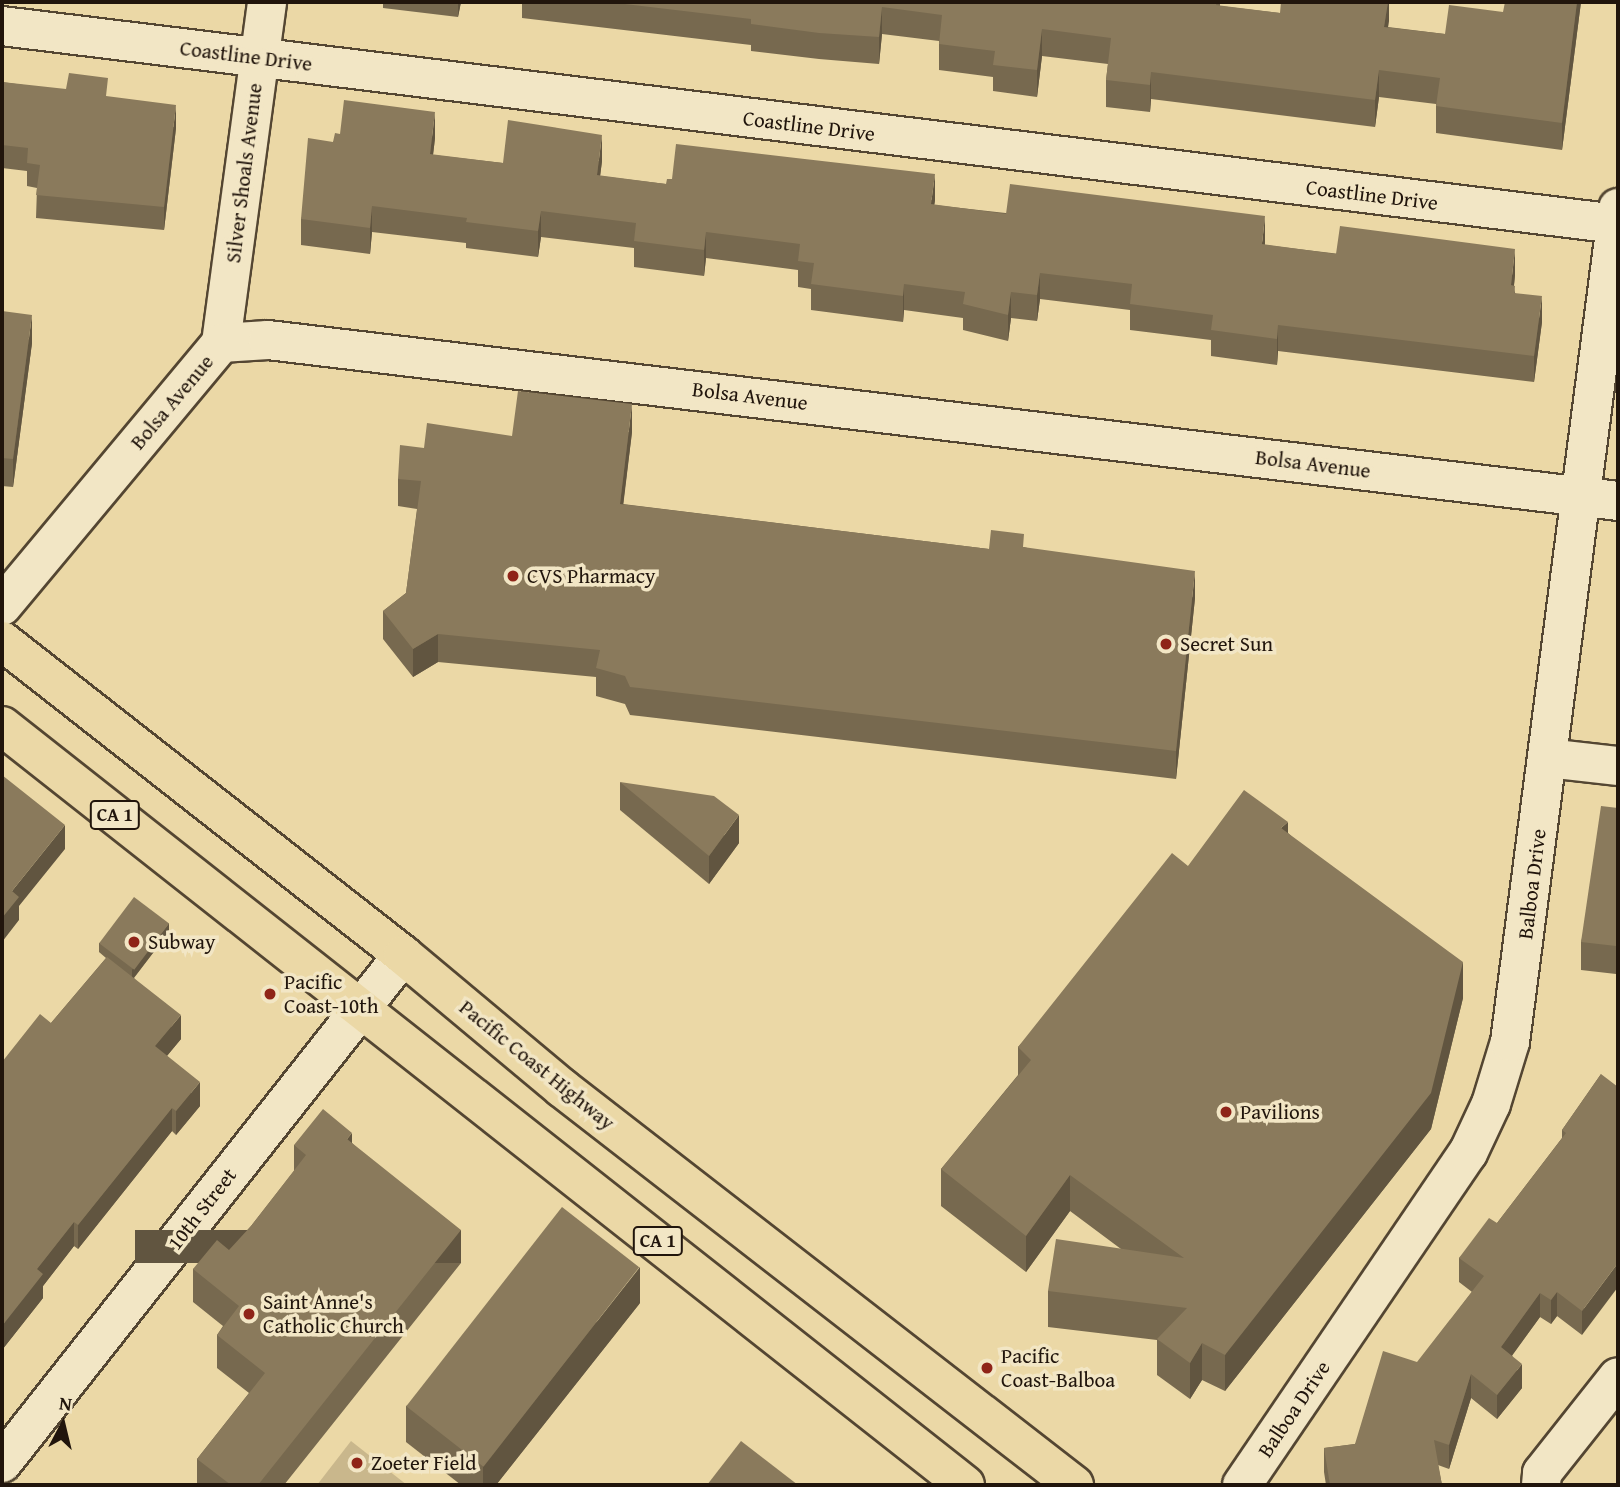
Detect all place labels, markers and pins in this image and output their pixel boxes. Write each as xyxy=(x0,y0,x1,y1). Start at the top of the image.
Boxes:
place label: CVS Pharmacy xyxy=(527,563,656,589)
marker: CVS Pharmacy xyxy=(505,568,521,584)
place label: Secret Sun xyxy=(1180,631,1273,657)
marker: Secret Sun xyxy=(1158,636,1174,652)
place label: Subway xyxy=(148,929,215,955)
marker: Subway xyxy=(126,934,142,950)
place label: Pacific Coast-10th xyxy=(284,969,378,1019)
marker: Pacific Coast-10th xyxy=(262,986,278,1002)
place label: Pavilions xyxy=(1240,1099,1320,1125)
marker: Pavilions xyxy=(1218,1104,1234,1120)
place label: Saint Anne's Catholic Church xyxy=(263,1289,404,1339)
marker: Saint Anne's Catholic Church xyxy=(241,1306,257,1322)
place label: Pacific Coast-Balboa xyxy=(1001,1343,1115,1393)
marker: Pacific Coast-Balboa xyxy=(979,1360,995,1376)
place label: Zoeter Field xyxy=(371,1450,476,1476)
marker: Zoeter Field xyxy=(349,1455,365,1471)

